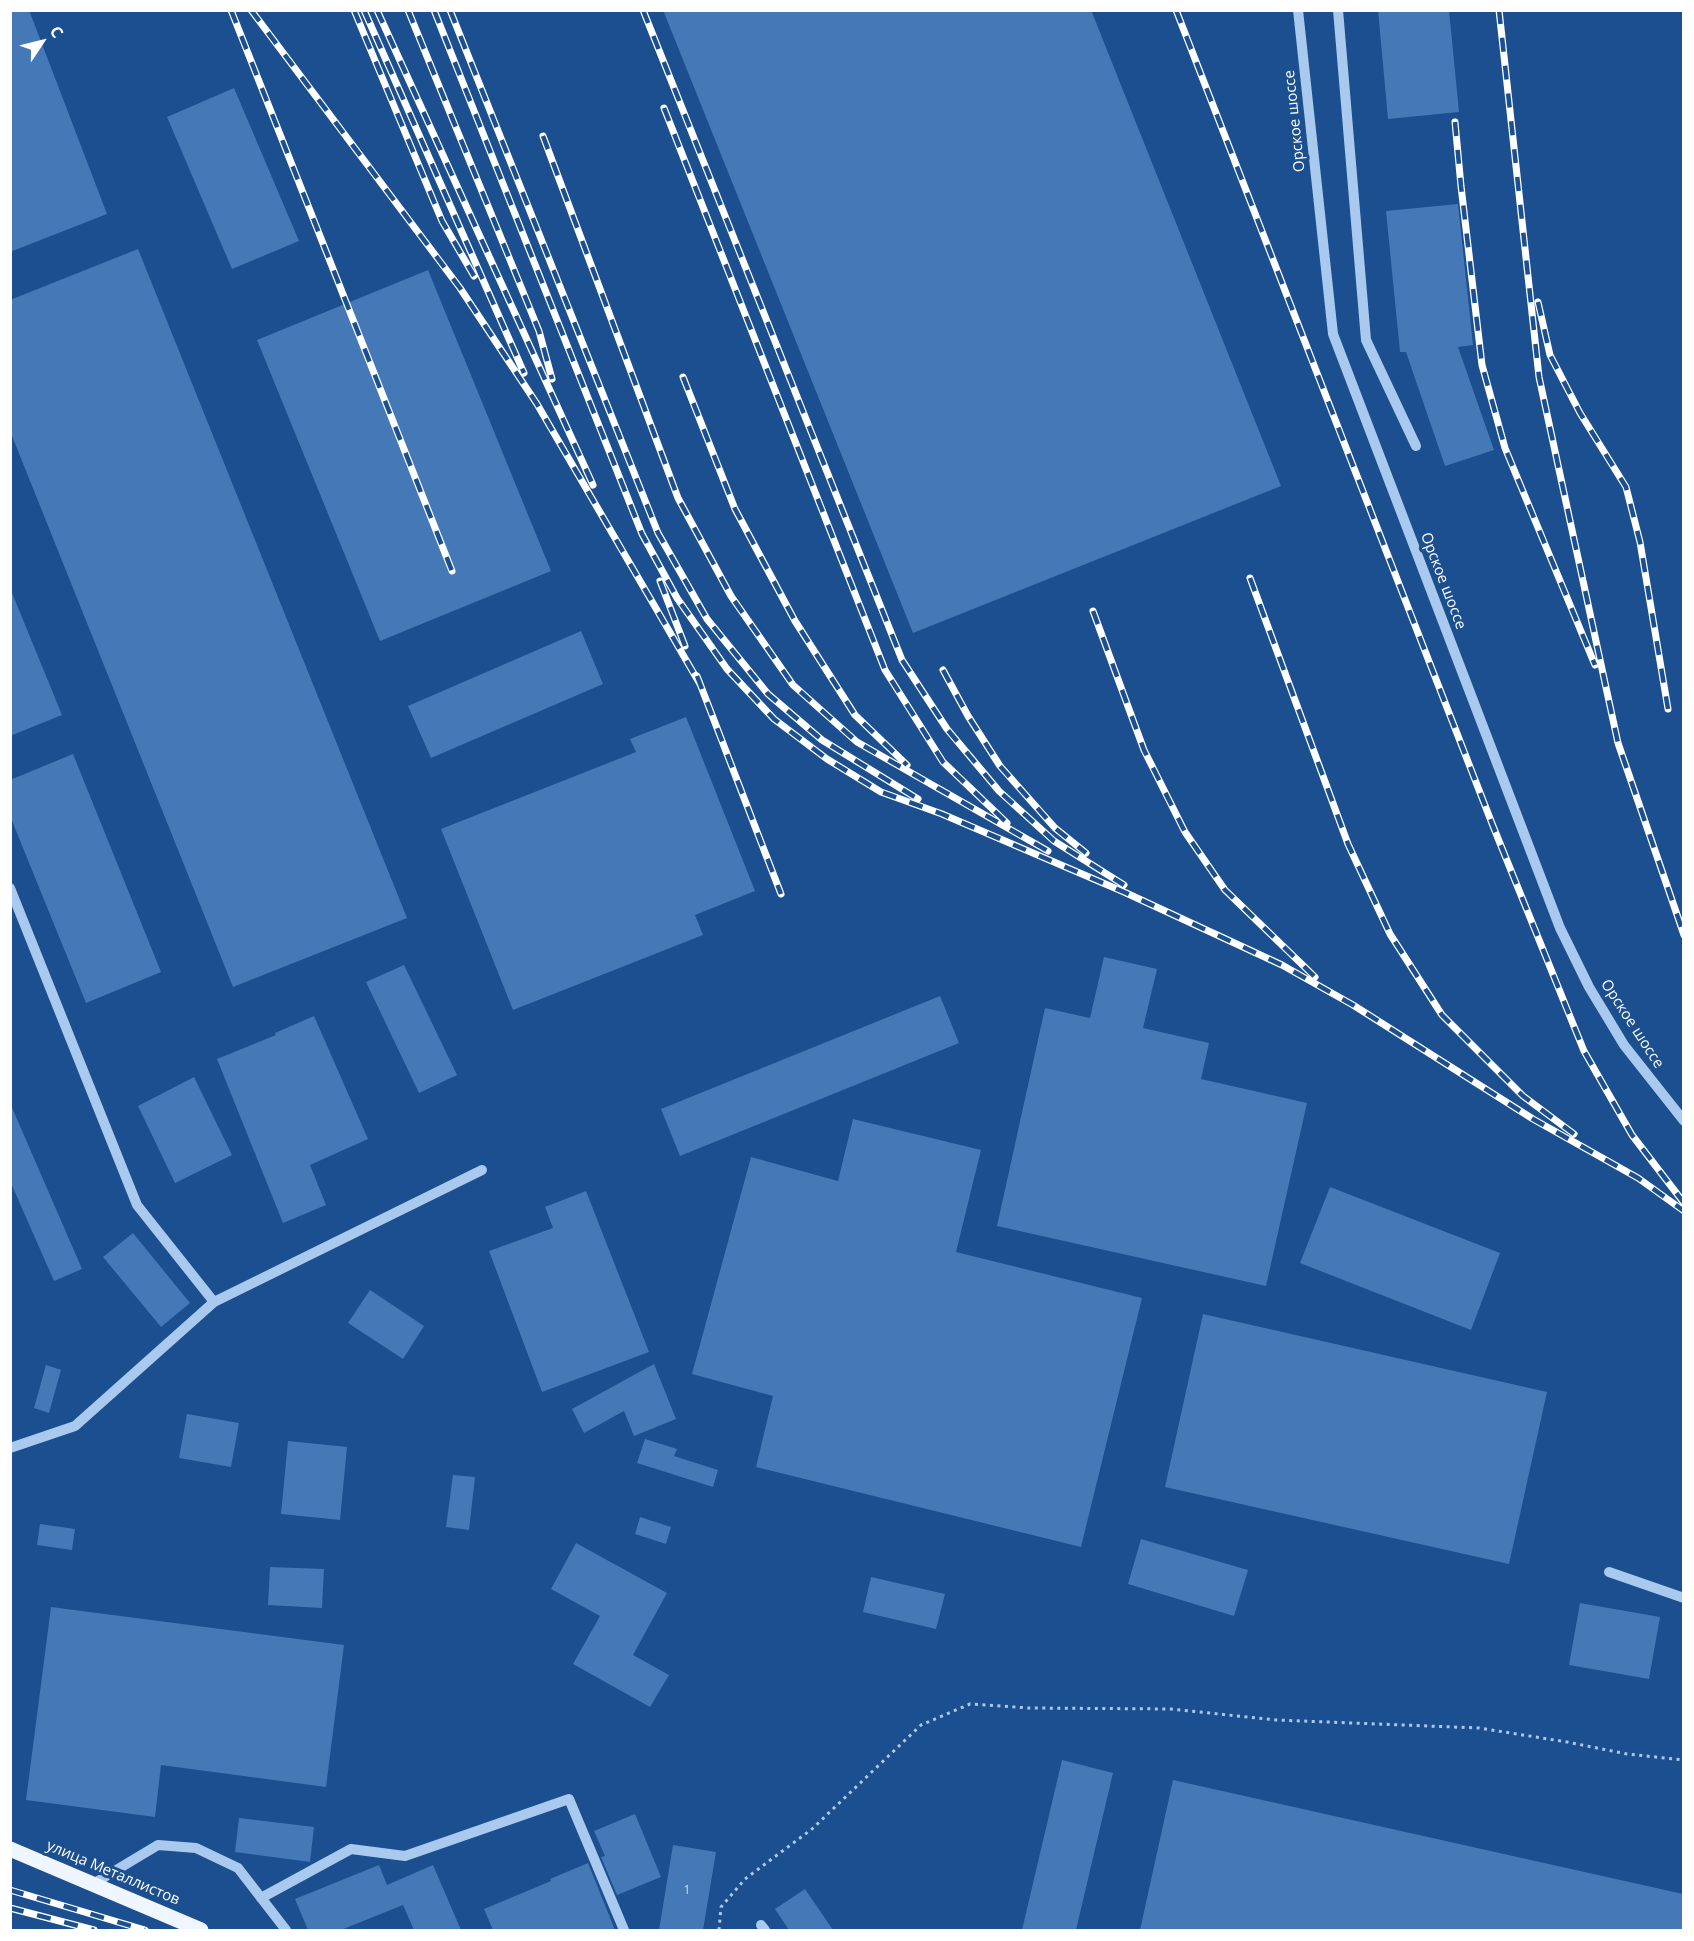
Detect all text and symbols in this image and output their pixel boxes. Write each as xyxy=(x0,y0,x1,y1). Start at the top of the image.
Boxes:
north arrow xyxy=(12,12,72,72)
text: С xyxy=(45,21,69,42)
street label: Орское шоссе xyxy=(1281,69,1309,173)
street label: Орское шоссе xyxy=(1416,530,1470,632)
street label: Орское шоссе xyxy=(1597,976,1667,1072)
street label: улица Металлистов xyxy=(44,1837,182,1909)
house number: 1 xyxy=(684,1884,690,1898)

